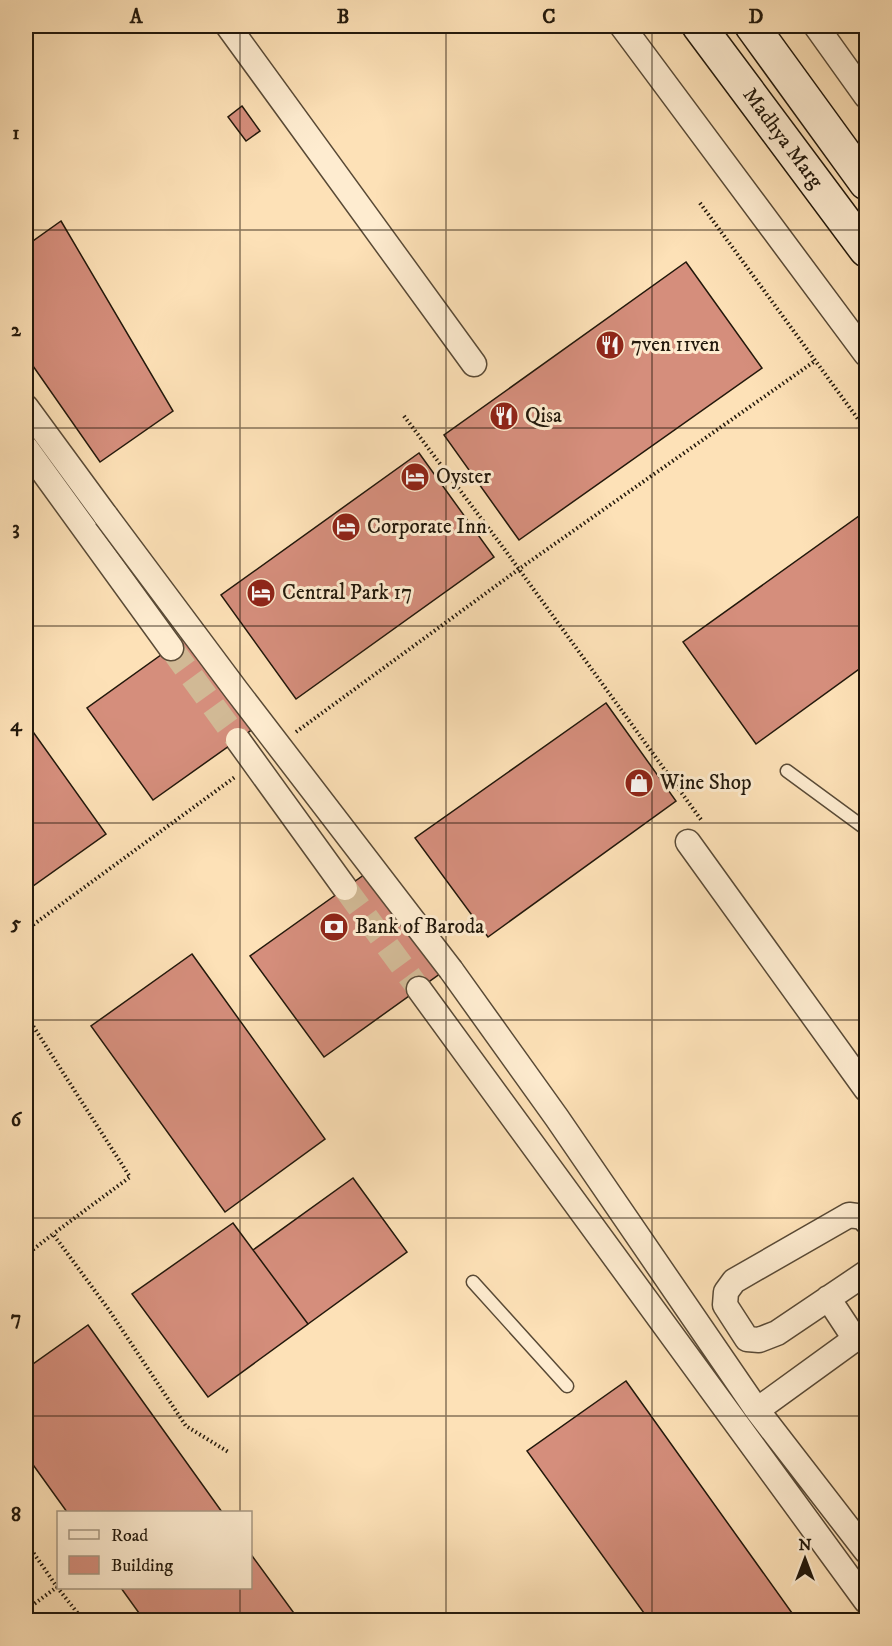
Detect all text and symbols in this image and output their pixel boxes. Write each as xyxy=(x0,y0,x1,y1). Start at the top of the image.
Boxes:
text: A xyxy=(129,5,144,30)
text: B xyxy=(337,5,349,30)
text: C xyxy=(542,5,556,30)
text: D xyxy=(749,5,764,30)
street label: Madhya Marg xyxy=(737,83,829,194)
text: 1 xyxy=(12,121,20,146)
text: 2 xyxy=(11,318,22,343)
restaurant icon: 7ven 11ven xyxy=(594,329,626,361)
place label: 7ven 11ven xyxy=(631,332,720,358)
restaurant icon: Qisa xyxy=(488,400,520,432)
place label: Qisa xyxy=(525,403,562,429)
hotel icon: Oyster xyxy=(399,461,431,493)
place label: Oyster xyxy=(436,464,491,490)
hotel icon: Corporate Inn xyxy=(330,511,362,543)
place label: Corporate Inn xyxy=(367,514,487,540)
text: 3 xyxy=(12,516,20,541)
hotel icon: Central Park 17 xyxy=(245,577,277,609)
place label: Central Park 17 xyxy=(282,580,412,606)
text: 4 xyxy=(10,713,23,738)
shop icon: Wine Shop xyxy=(623,767,655,799)
place label: Wine Shop xyxy=(659,770,751,796)
text: 5 xyxy=(10,911,21,936)
bank icon: Bank of Baroda xyxy=(318,911,350,943)
place label: Bank of Baroda xyxy=(355,914,484,940)
text: 6 xyxy=(11,1108,23,1133)
text: 7 xyxy=(11,1306,21,1331)
text: 8 xyxy=(11,1503,21,1528)
legend xyxy=(57,1511,252,1589)
text: Road xyxy=(111,1525,148,1547)
north arrow xyxy=(775,1529,835,1589)
text: N xyxy=(798,1535,812,1555)
text: Building xyxy=(111,1555,173,1577)

